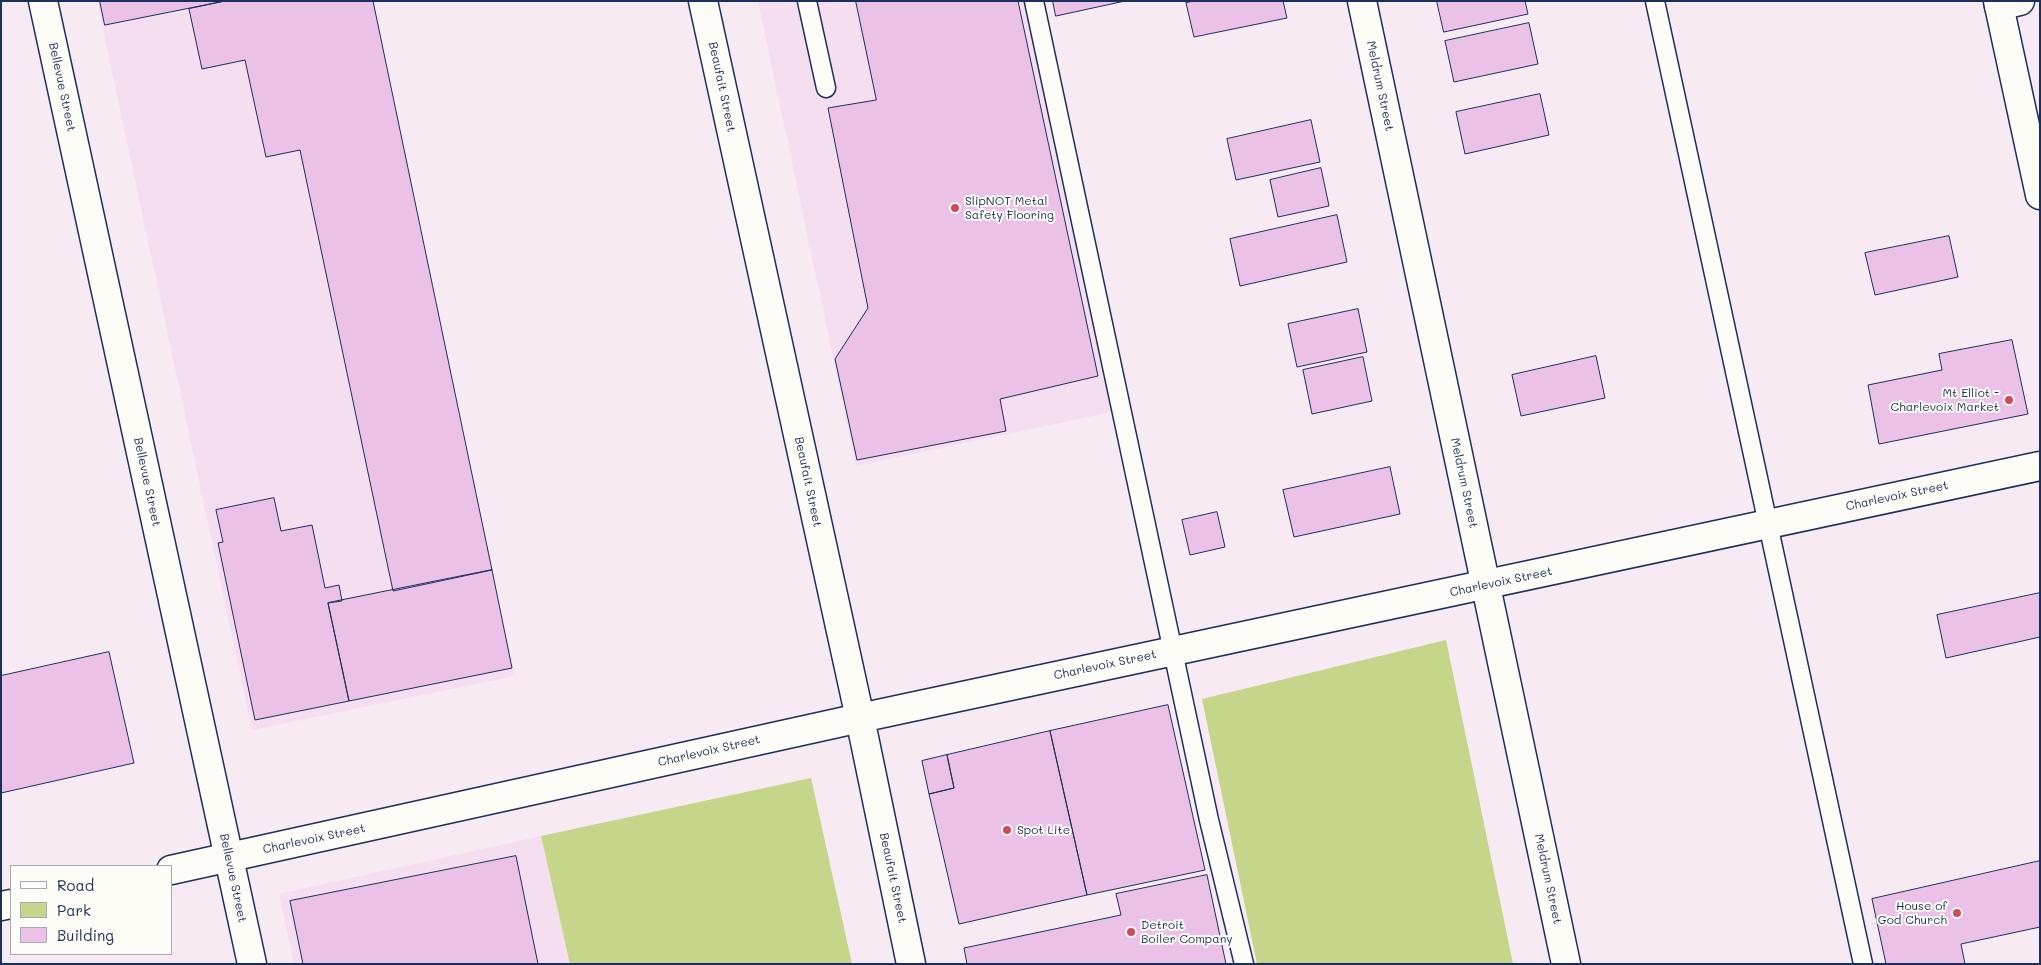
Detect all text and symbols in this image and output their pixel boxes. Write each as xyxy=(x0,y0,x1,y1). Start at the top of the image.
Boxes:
street label: Beaufait Street xyxy=(705,40,739,134)
street label: Meldrum Street xyxy=(1363,40,1397,132)
street label: Bellevue Street xyxy=(46,41,78,133)
place label: SlipNOT Metal Safety Flooring xyxy=(965,194,1054,222)
marker: SlipNOT Metal Safety Flooring xyxy=(949,202,961,214)
place label: Mt Elliot - Charlevoix Market xyxy=(1890,386,1999,414)
marker: Mt Elliot - Charlevoix Market xyxy=(2003,394,2015,406)
street label: Beaufait Street xyxy=(791,435,825,529)
street label: Bellevue Street xyxy=(131,436,163,528)
street label: Meldrum Street xyxy=(1447,437,1481,529)
street label: Charlevoix Street xyxy=(1844,478,1950,514)
street label: Charlevoix Street xyxy=(1448,564,1554,600)
street label: Charlevoix Street xyxy=(1052,647,1158,683)
street label: Charlevoix Street xyxy=(656,732,762,770)
street label: Charlevoix Street xyxy=(261,821,367,857)
place label: Spot Lite xyxy=(1017,823,1070,837)
marker: Spot Lite xyxy=(1001,824,1013,836)
street label: Beaufait Street xyxy=(876,831,910,925)
street label: Bellevue Street xyxy=(217,832,249,924)
street label: Meldrum Street xyxy=(1531,833,1565,925)
legend xyxy=(10,865,172,955)
text: Road xyxy=(57,875,94,895)
place label: House of God Church xyxy=(1878,899,1947,927)
text: Park xyxy=(57,900,91,920)
marker: House of God Church xyxy=(1951,907,1963,919)
place label: Detroit Boiler Company xyxy=(1141,918,1233,946)
text: Building xyxy=(57,925,114,945)
marker: Detroit Boiler Company xyxy=(1125,926,1137,938)

